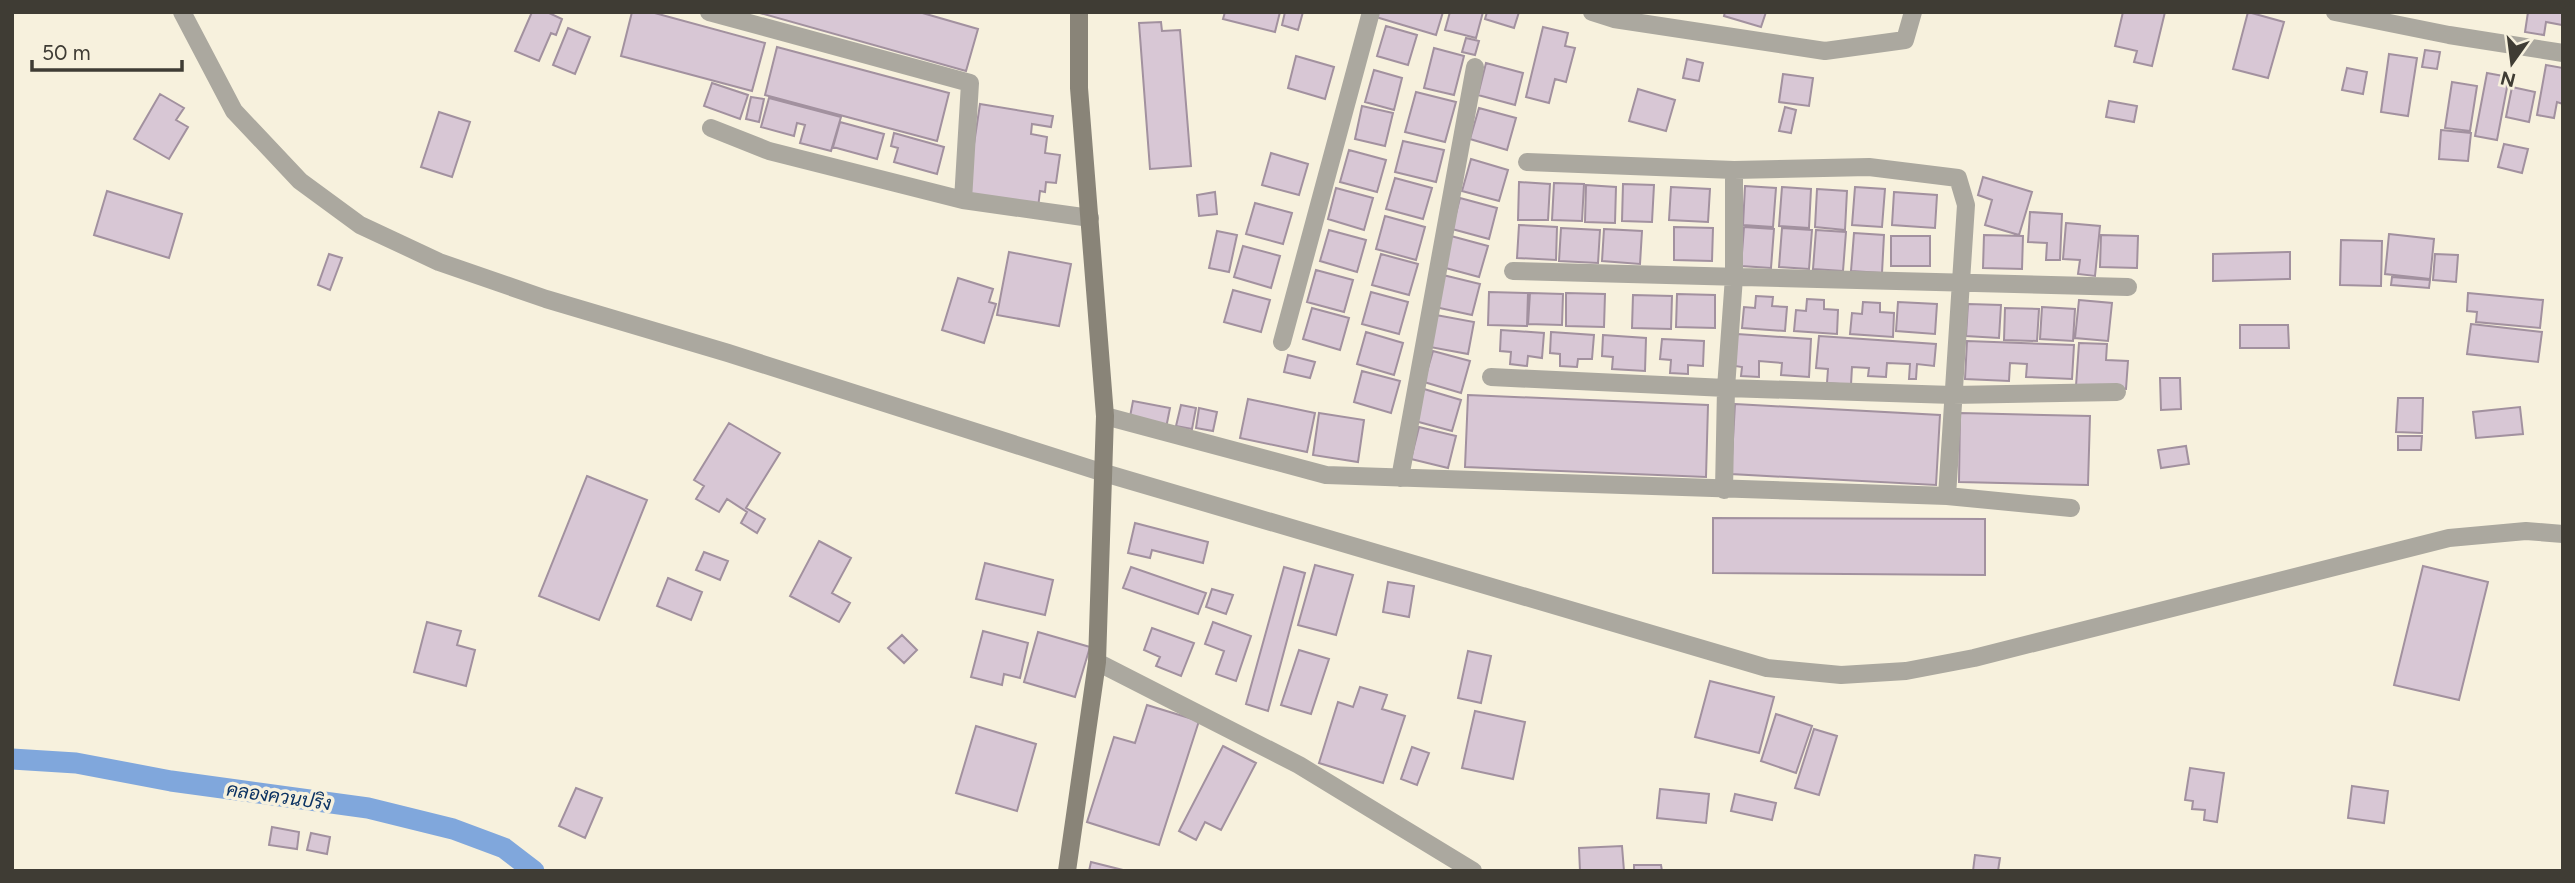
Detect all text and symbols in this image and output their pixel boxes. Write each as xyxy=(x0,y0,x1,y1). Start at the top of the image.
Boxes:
scale bar xyxy=(32,28,182,72)
north arrow xyxy=(2477,28,2547,98)
text: 50 m xyxy=(42,40,91,65)
text: N xyxy=(2498,66,2518,92)
water label: คลองควนปริง xyxy=(225,778,333,815)

